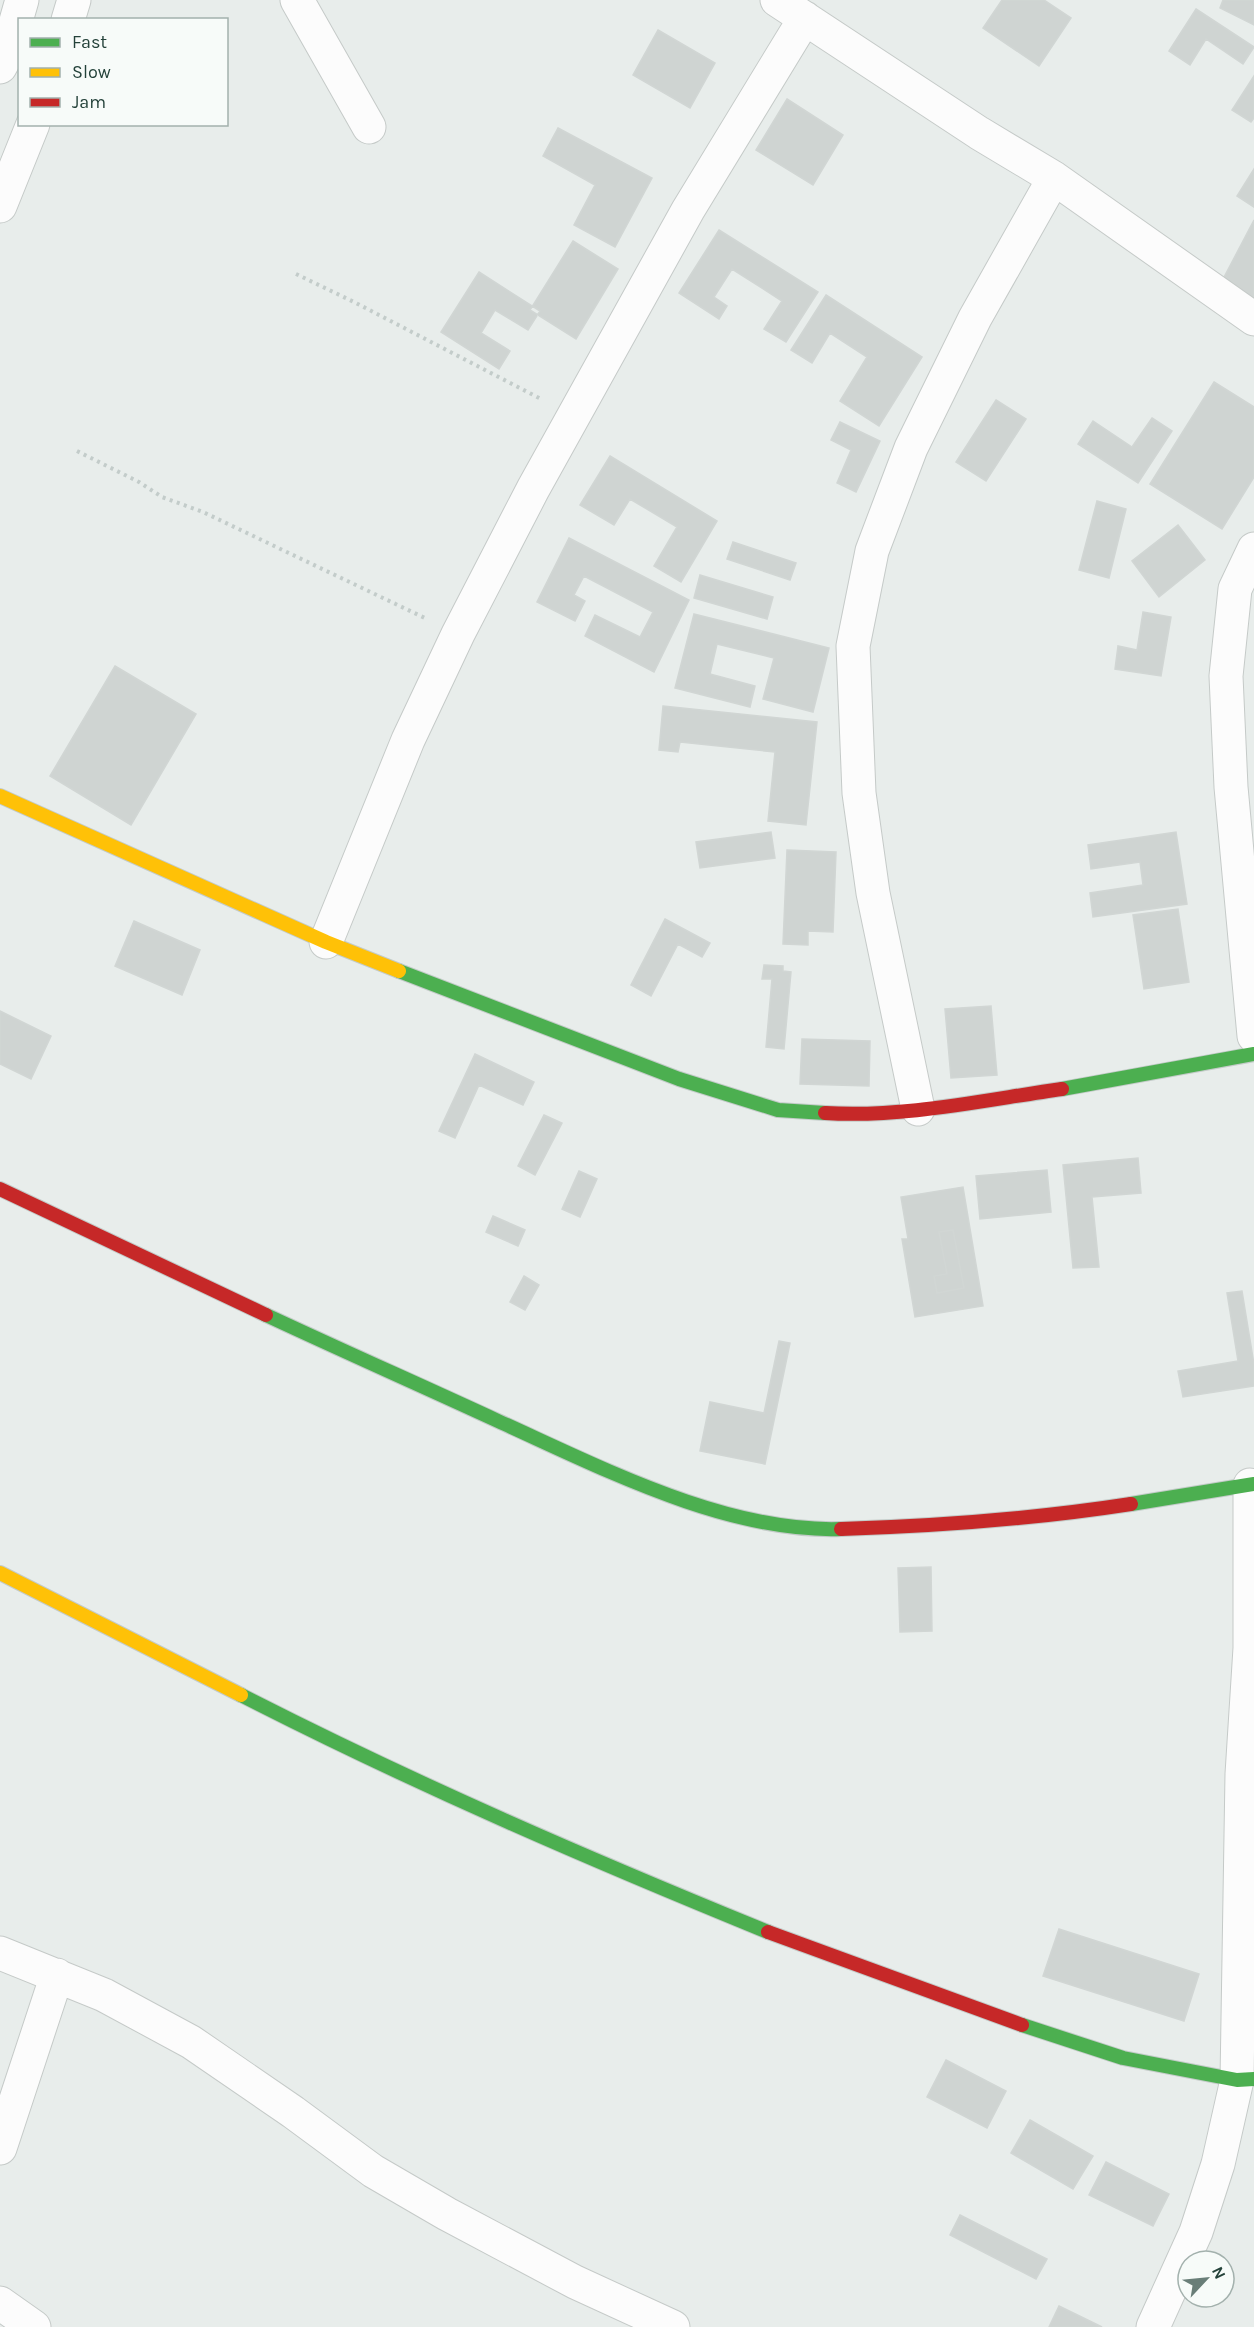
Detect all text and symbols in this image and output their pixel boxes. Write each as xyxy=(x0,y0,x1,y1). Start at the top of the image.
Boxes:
legend xyxy=(18,18,228,126)
text: Fast xyxy=(72,31,107,53)
text: Slow xyxy=(72,61,111,83)
text: Jam xyxy=(72,91,106,113)
north arrow xyxy=(1176,2249,1236,2309)
text: N xyxy=(1208,2263,1230,2282)

